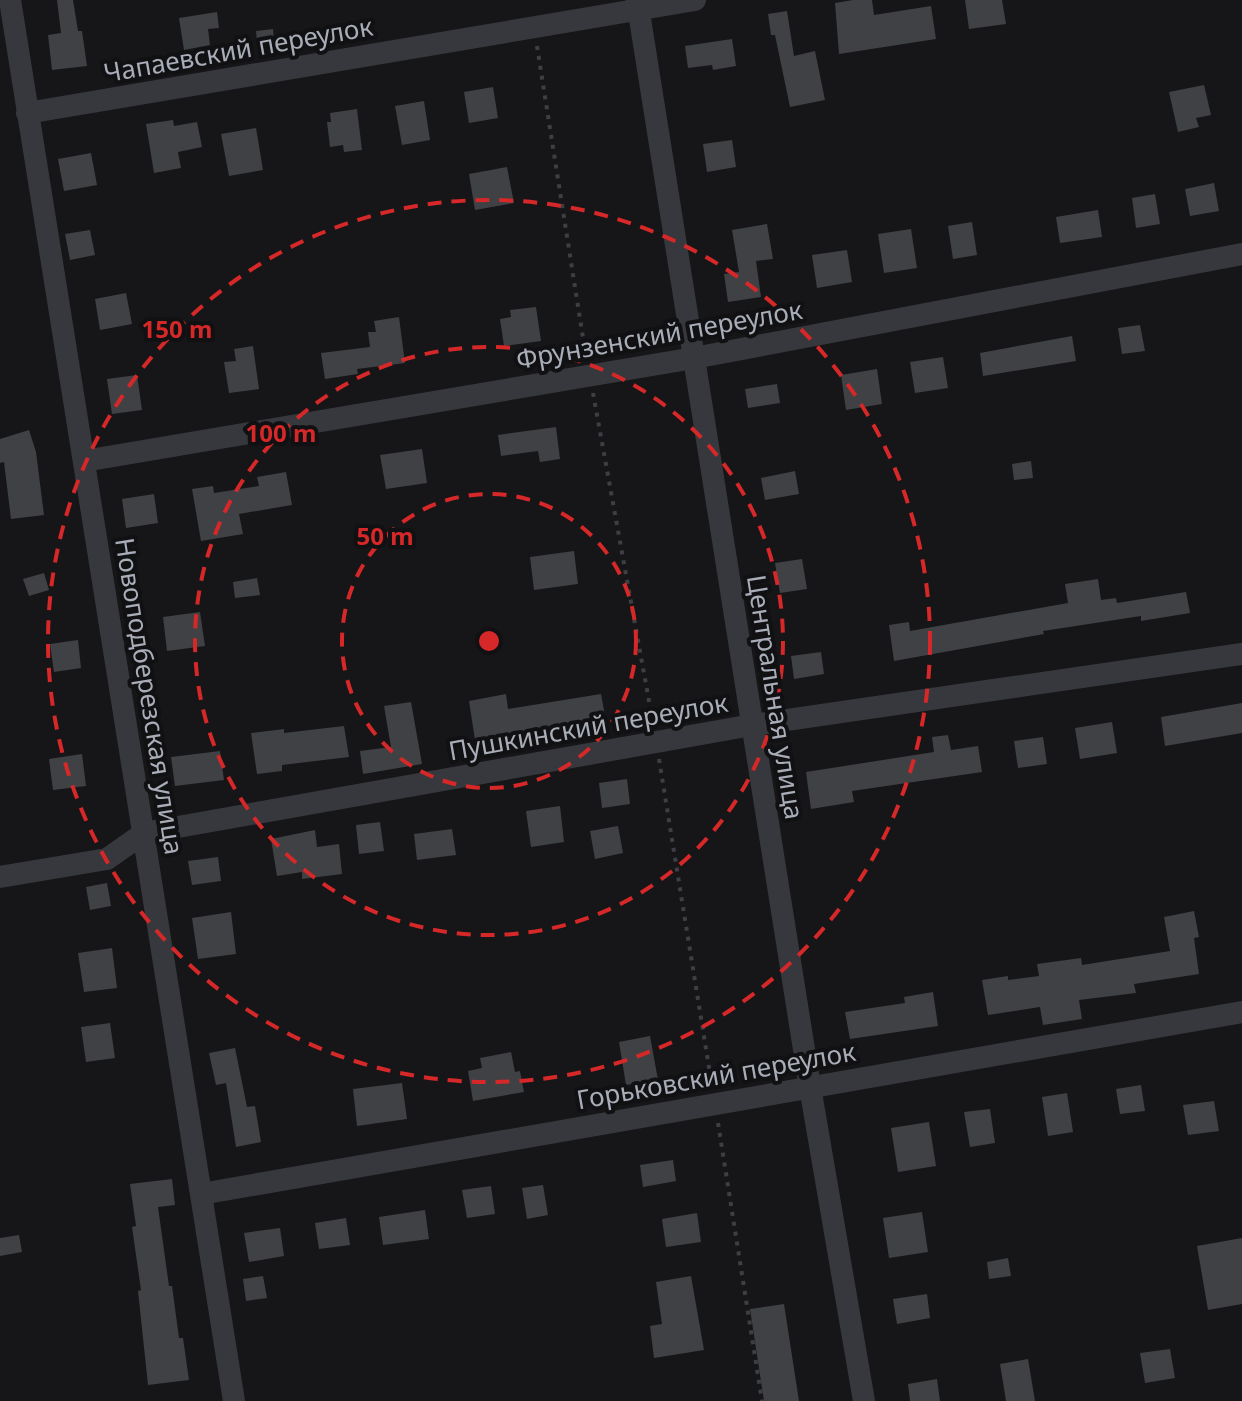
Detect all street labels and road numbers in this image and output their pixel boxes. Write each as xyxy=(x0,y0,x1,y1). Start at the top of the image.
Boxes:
street label: Чапаевский переулок xyxy=(101,8,376,90)
street label: Фрунзенский переулок xyxy=(513,291,805,377)
street label: Новоподберезская улица xyxy=(107,535,193,857)
street label: Центральная улица xyxy=(739,572,813,822)
street label: Пушкинский переулок xyxy=(446,684,731,768)
street label: Горьковский переулок xyxy=(574,1033,858,1117)

